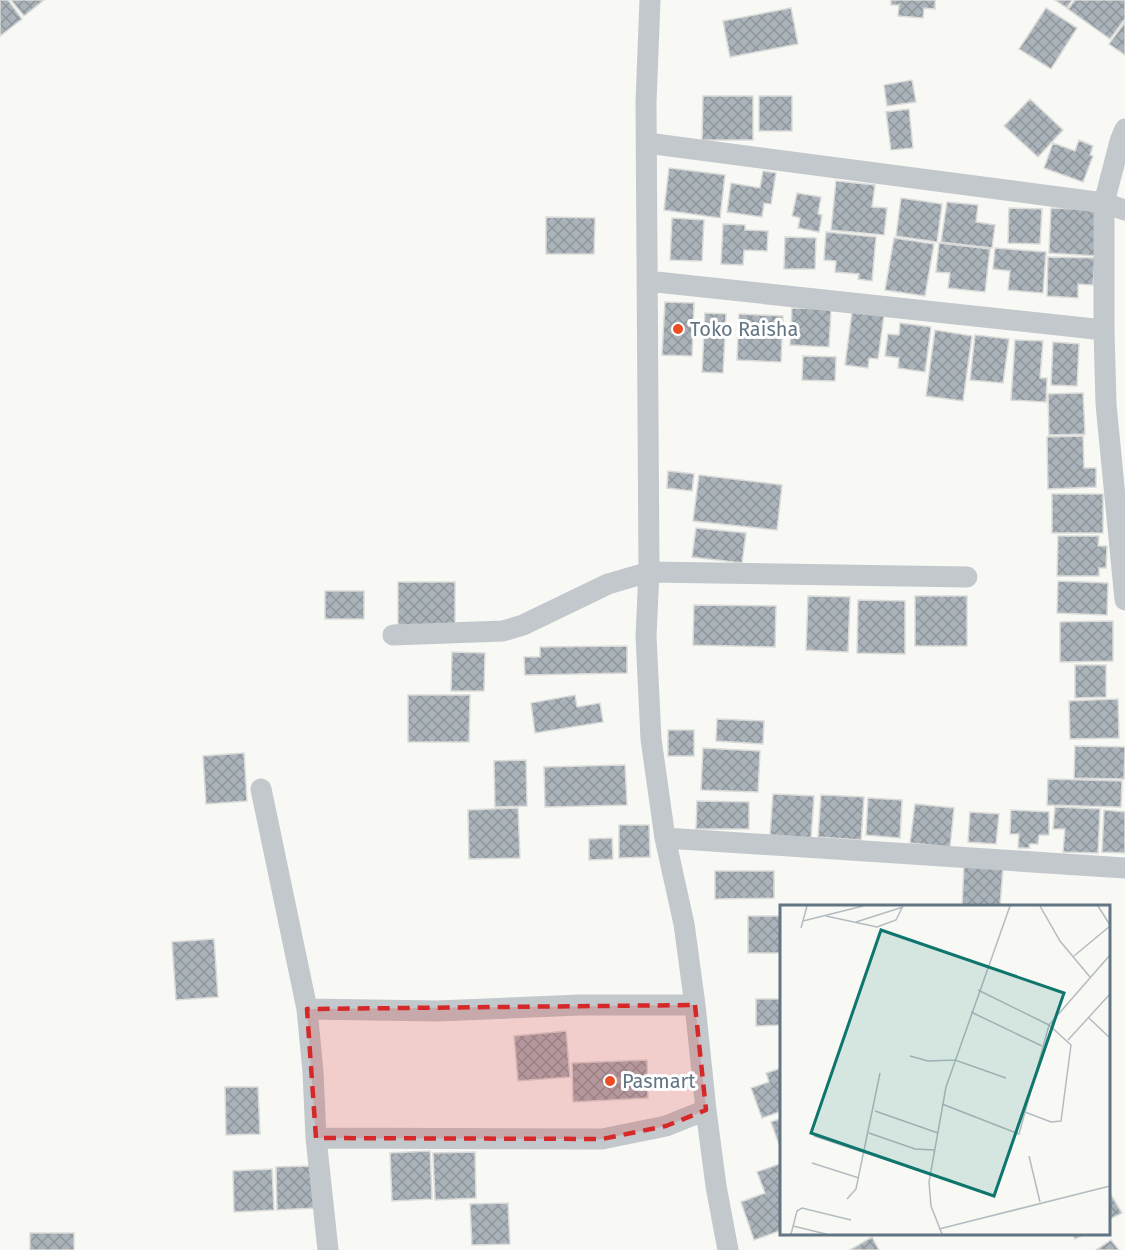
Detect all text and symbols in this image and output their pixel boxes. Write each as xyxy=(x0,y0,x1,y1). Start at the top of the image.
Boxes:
place label: Toko Raisha xyxy=(690,317,798,341)
marker: Toko Raisha xyxy=(671,322,685,336)
inset map xyxy=(780,905,1110,1235)
place label: Pasmart xyxy=(622,1069,696,1093)
marker: Pasmart xyxy=(603,1074,617,1088)

